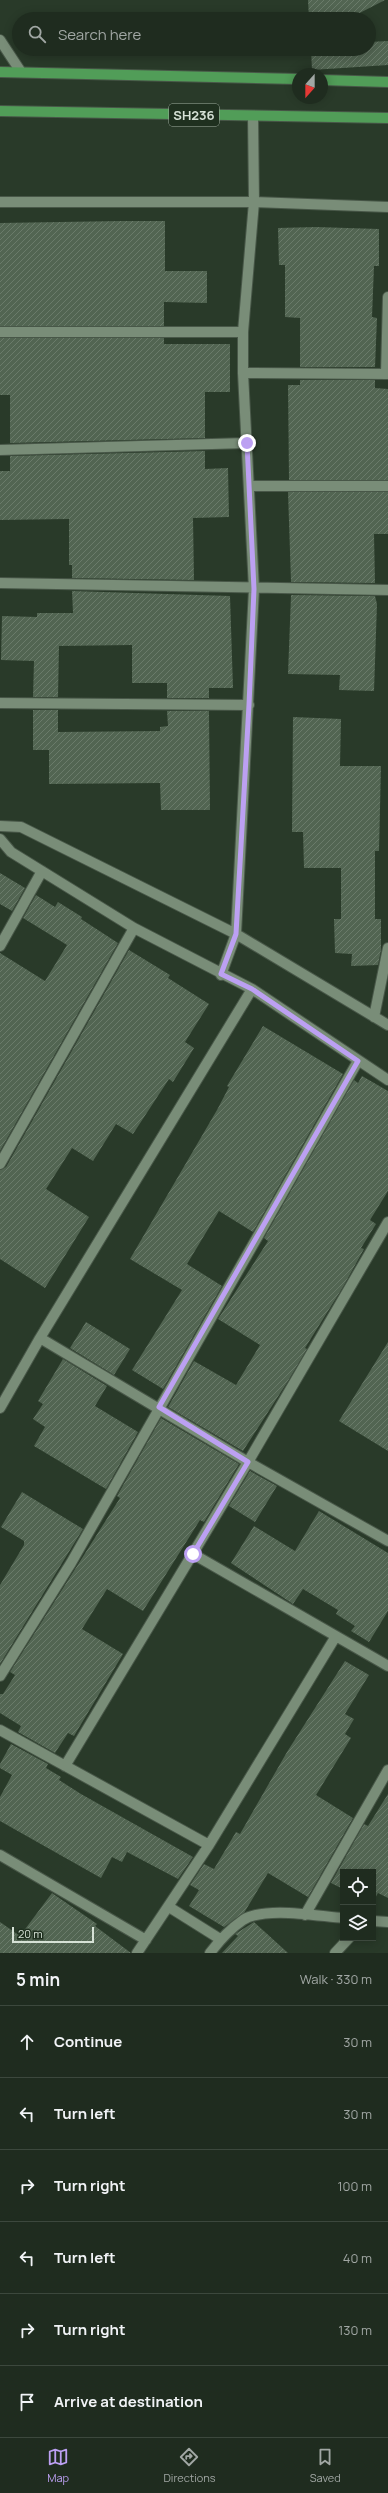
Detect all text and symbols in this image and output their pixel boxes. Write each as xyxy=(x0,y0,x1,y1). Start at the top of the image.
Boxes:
search box xyxy=(12,12,376,56)
icon: search xyxy=(26,23,48,45)
text: Search here xyxy=(58,24,141,45)
north arrow xyxy=(292,68,328,104)
road number: SH236 xyxy=(169,104,219,126)
route end xyxy=(238,434,256,452)
route start xyxy=(184,1545,202,1563)
map controls xyxy=(340,1869,376,1941)
button: locate xyxy=(340,1869,376,1905)
button: layers xyxy=(340,1905,376,1941)
scale bar xyxy=(12,1925,94,1944)
text: 20 m xyxy=(18,1926,43,1941)
text: 5 min xyxy=(16,1968,60,1991)
text: Walk · 330 m xyxy=(300,1970,372,1988)
icon: ahead xyxy=(16,2031,38,2053)
text: Continue xyxy=(54,2031,122,2052)
text: 30 m xyxy=(343,2033,372,2051)
icon: left xyxy=(16,2103,38,2125)
text: Turn left xyxy=(54,2103,116,2124)
text: 30 m xyxy=(343,2105,372,2123)
icon: right xyxy=(16,2175,38,2197)
text: Turn right xyxy=(54,2175,125,2196)
text: 100 m xyxy=(337,2177,372,2195)
icon: left xyxy=(16,2247,38,2269)
text: Turn left xyxy=(54,2247,116,2268)
text: 40 m xyxy=(343,2249,372,2267)
icon: right xyxy=(16,2319,38,2341)
text: Turn right xyxy=(54,2319,125,2340)
text: 130 m xyxy=(338,2321,372,2339)
icon: arrive xyxy=(16,2391,38,2413)
text: Arrive at destination xyxy=(54,2391,203,2412)
tab: Map xyxy=(47,2446,69,2485)
tab: Directions xyxy=(163,2446,216,2485)
tab: Saved xyxy=(310,2446,341,2485)

